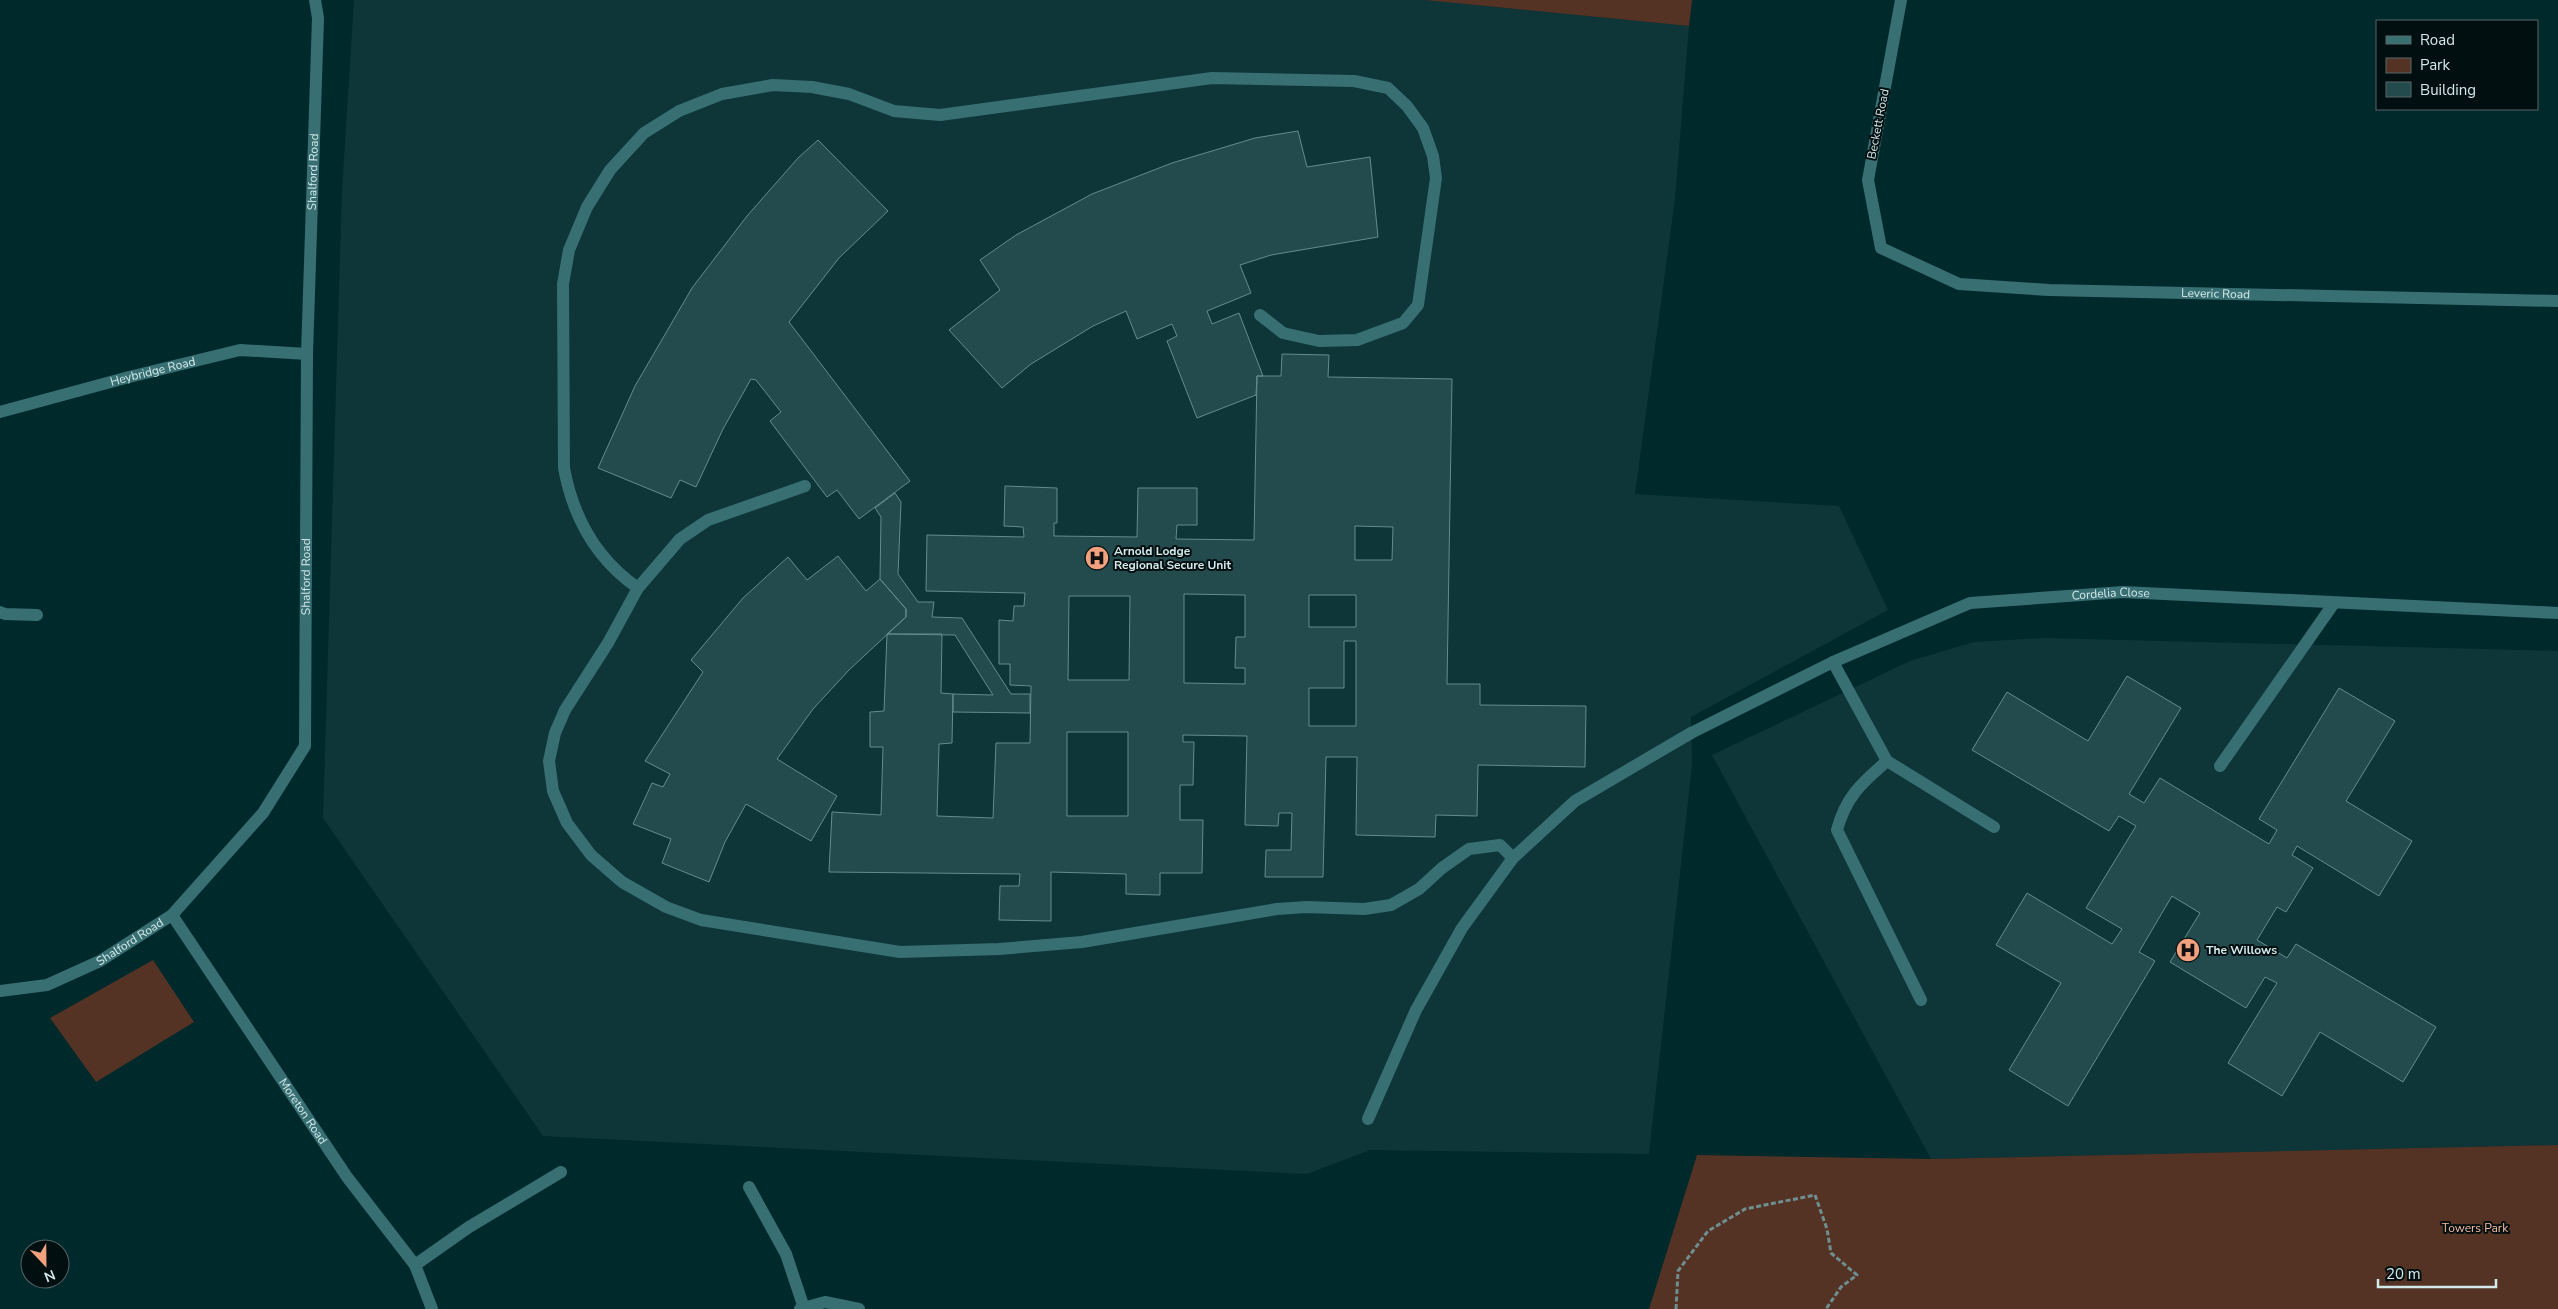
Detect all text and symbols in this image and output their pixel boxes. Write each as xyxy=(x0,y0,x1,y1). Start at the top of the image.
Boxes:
legend xyxy=(2376,20,2538,110)
text: Road xyxy=(2420,30,2455,50)
text: Park xyxy=(2420,55,2450,75)
text: Building xyxy=(2420,80,2476,100)
street label: Beckett Road xyxy=(1863,87,1893,161)
street label: Shalford Road xyxy=(304,133,322,211)
street label: Leveric Road xyxy=(2181,285,2250,302)
street label: Heybridge Road xyxy=(108,353,197,390)
street label: Shalford Road xyxy=(298,538,314,615)
place label: Arnold Lodge Regional Secure Unit xyxy=(1114,543,1231,573)
hospital icon: Arnold Lodge Regional Secure Unit xyxy=(1084,545,1110,571)
street label: Cordelia Close xyxy=(2071,584,2150,604)
street label: Shalford Road xyxy=(93,914,167,969)
hospital icon: The Willows xyxy=(2175,937,2201,963)
place label: The Willows xyxy=(2206,942,2277,958)
street label: Moreton Road xyxy=(275,1075,331,1147)
park label: Towers Park xyxy=(2442,1220,2509,1236)
north arrow xyxy=(20,1239,70,1289)
scale bar xyxy=(2378,1256,2496,1288)
text: 20 m xyxy=(2386,1264,2421,1284)
text: N xyxy=(41,1265,58,1286)

